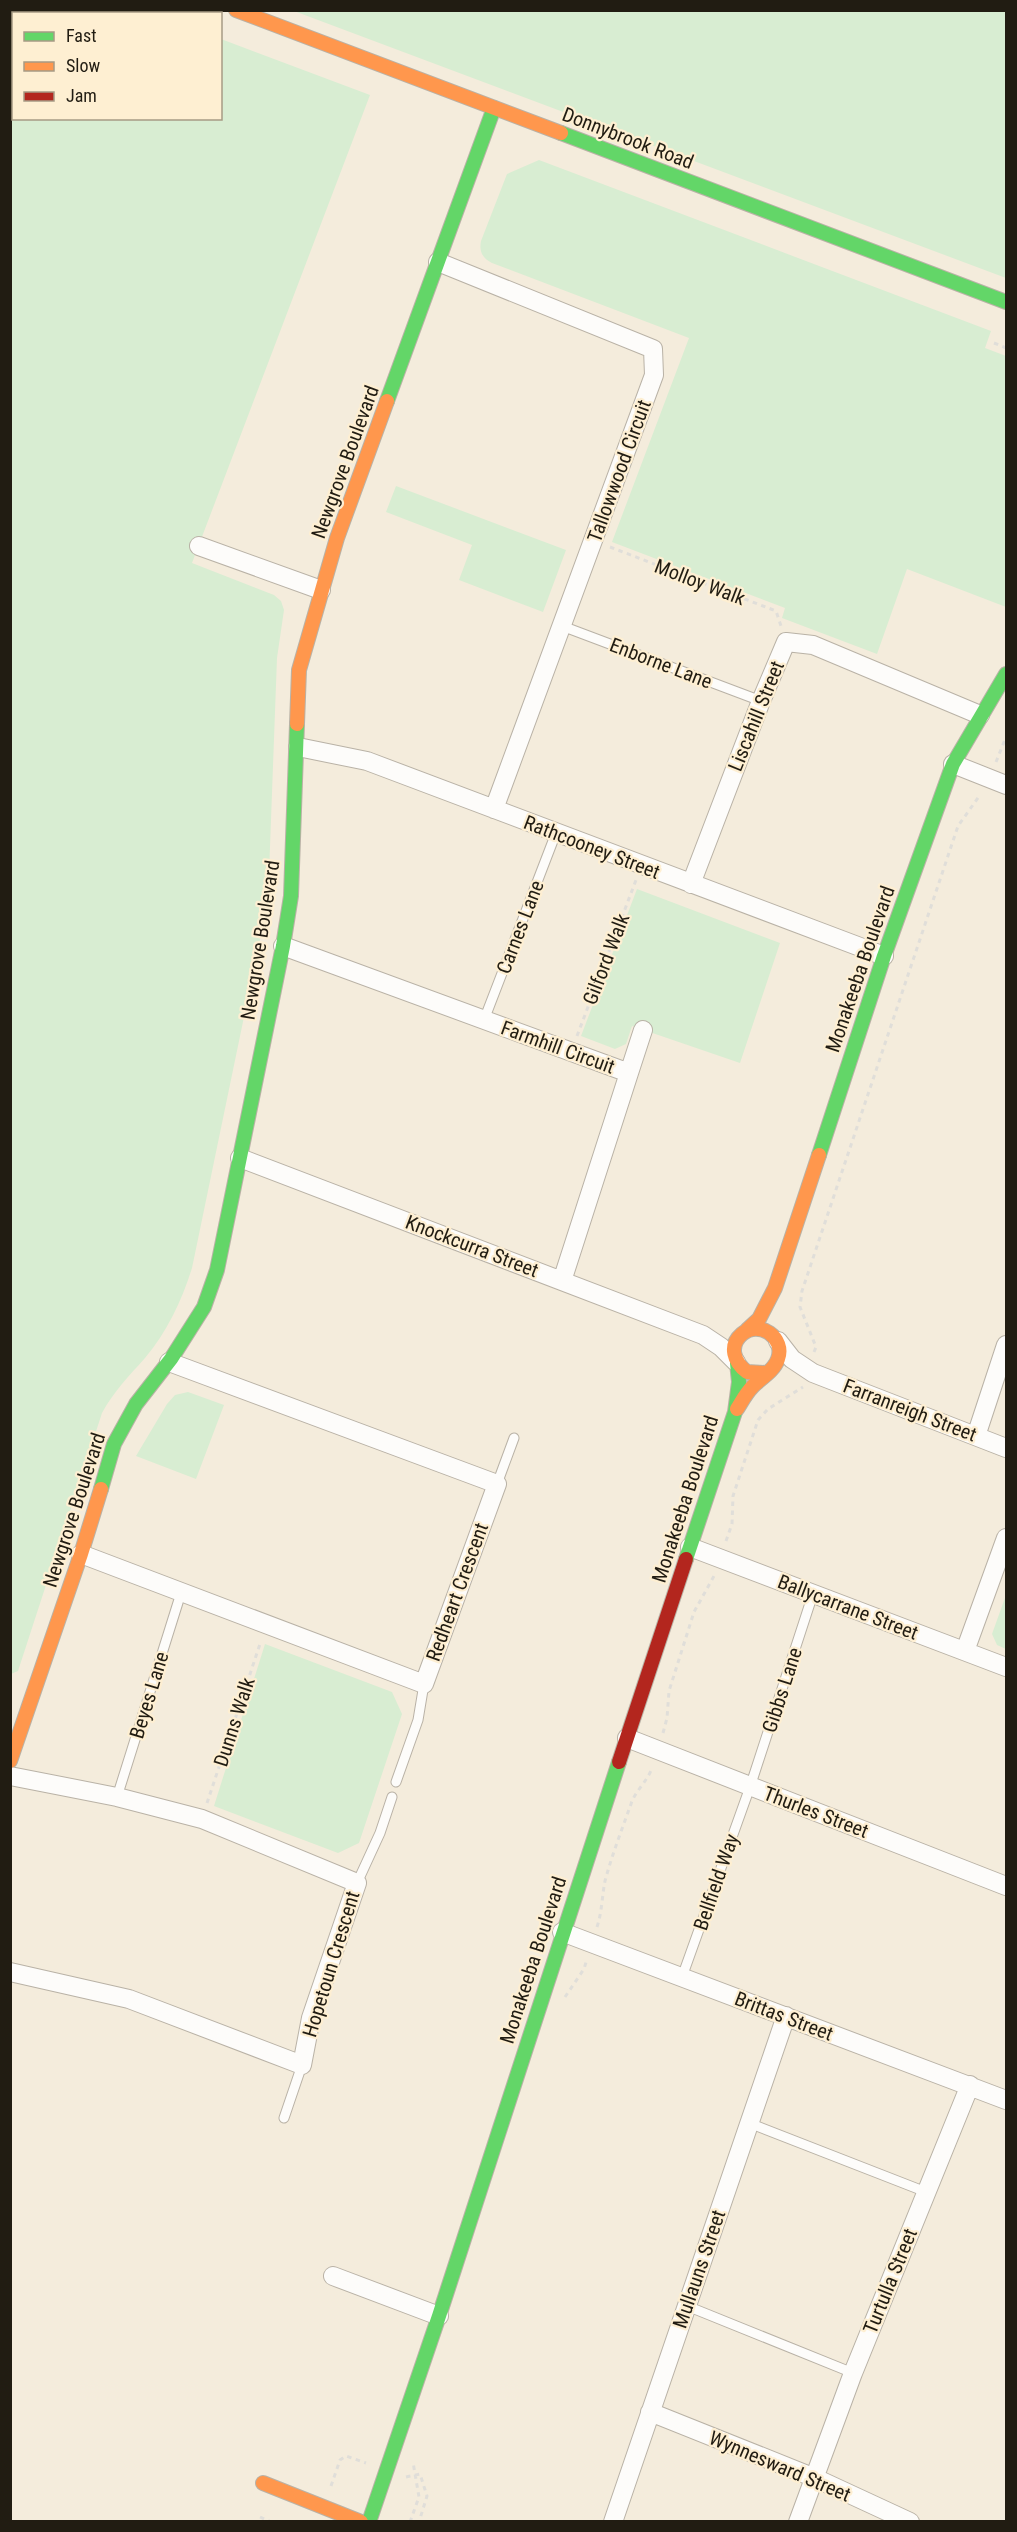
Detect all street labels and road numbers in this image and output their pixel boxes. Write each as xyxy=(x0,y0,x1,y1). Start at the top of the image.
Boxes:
street label: Donnybrook Road xyxy=(559,102,697,174)
street label: Newgrove Boulevard xyxy=(306,382,384,542)
street label: Tallowwood Circuit xyxy=(582,396,656,546)
street label: Molloy Walk xyxy=(651,554,749,610)
street label: Enborne Lane xyxy=(607,633,715,693)
street label: Liscahill Street xyxy=(723,657,789,775)
street label: Rathcooney Street xyxy=(521,810,664,884)
street label: Newgrove Boulevard xyxy=(236,859,284,1021)
street label: Carnes Lane xyxy=(491,877,549,977)
street label: Monakeeba Boulevard xyxy=(820,883,900,1055)
street label: Gilford Walk xyxy=(578,910,634,1008)
street label: Farmhill Circuit xyxy=(498,1015,618,1079)
street label: Knockcurra Street xyxy=(402,1210,542,1282)
street label: Farranreigh Street xyxy=(840,1374,980,1446)
street label: Monakeeba Boulevard xyxy=(647,1412,723,1586)
street label: Newgrove Boulevard xyxy=(38,1430,110,1590)
street label: Redheart Crescent xyxy=(421,1519,493,1665)
street label: Ballycarrane Street xyxy=(774,1569,922,1645)
street label: Gibbs Lane xyxy=(757,1644,807,1736)
street label: Beyes Lane xyxy=(124,1649,174,1741)
street label: Dunns Walk xyxy=(208,1674,260,1770)
street label: Thurles Street xyxy=(760,1781,872,1843)
street label: Bellfield Way xyxy=(688,1831,744,1933)
street label: Monakeeba Boulevard xyxy=(495,1873,571,2047)
street label: Hopetoun Crescent xyxy=(297,1888,365,2040)
street label: Brittas Street xyxy=(731,1986,837,2046)
street label: Mullauns Street xyxy=(668,2207,730,2331)
street label: Turtulla Street xyxy=(858,2225,922,2337)
street label: Wynnesward Street xyxy=(706,2425,854,2507)

